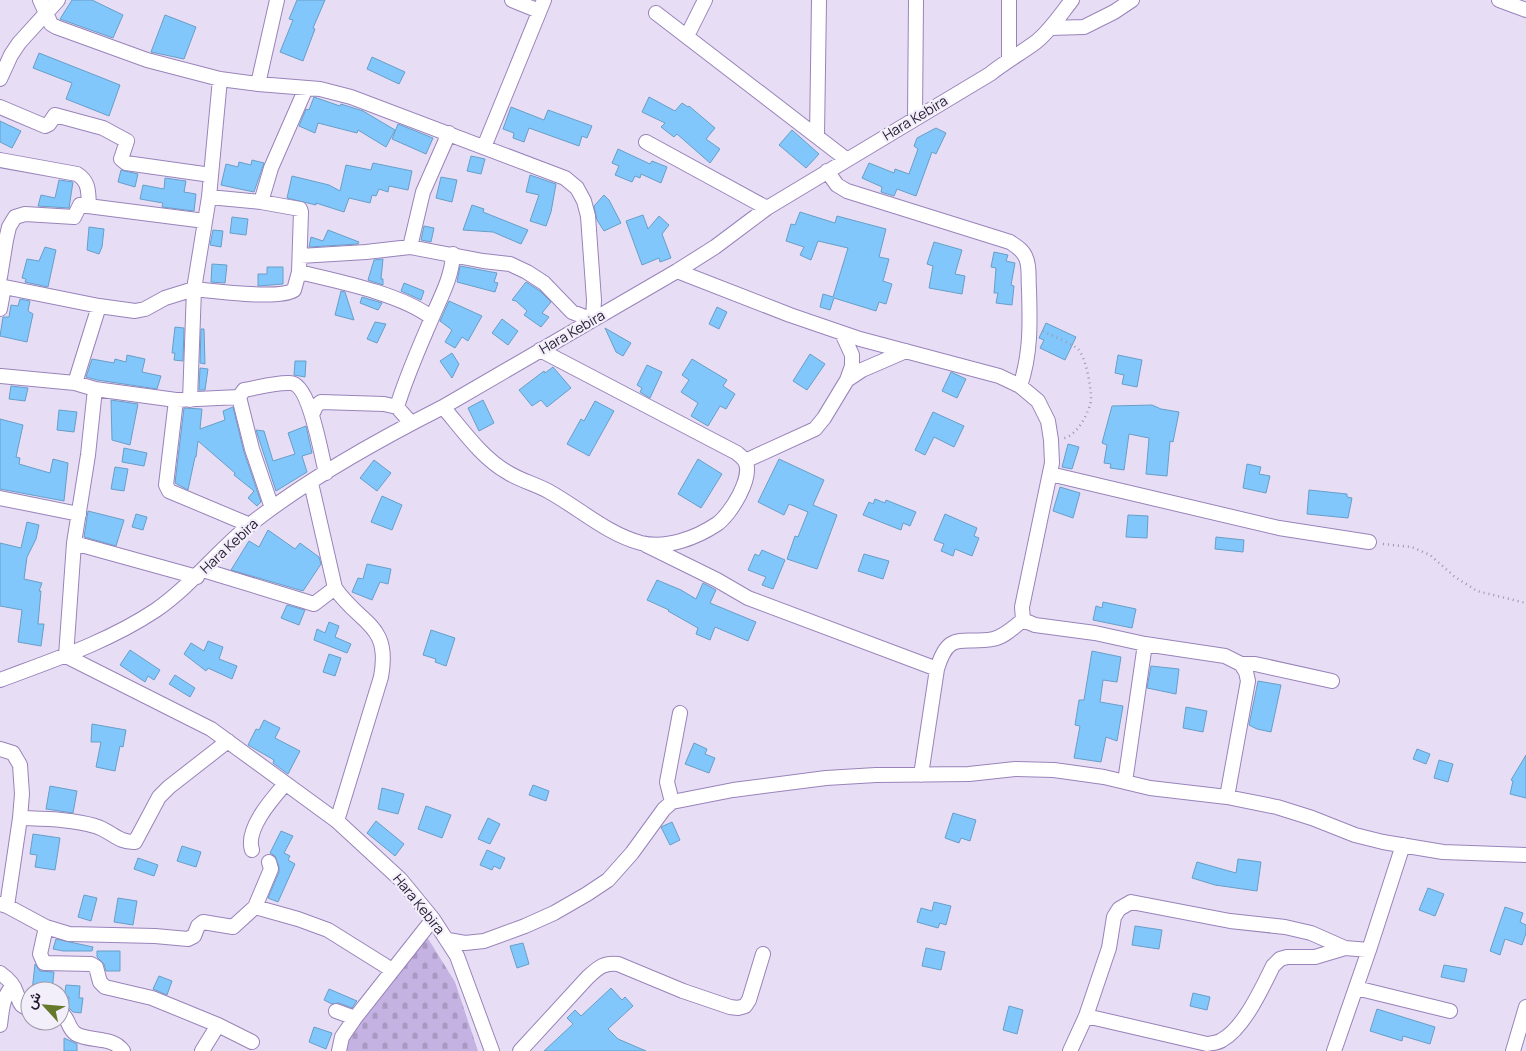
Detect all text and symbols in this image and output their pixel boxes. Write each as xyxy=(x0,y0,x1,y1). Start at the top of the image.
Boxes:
street label: Hara Kebira xyxy=(879,91,951,144)
street label: Hara Kebira xyxy=(535,305,608,358)
street label: Hara Kebira xyxy=(196,514,262,577)
street label: Hara Kebira xyxy=(389,869,450,938)
north arrow xyxy=(20,981,70,1031)
text: ش xyxy=(21,988,45,1012)

